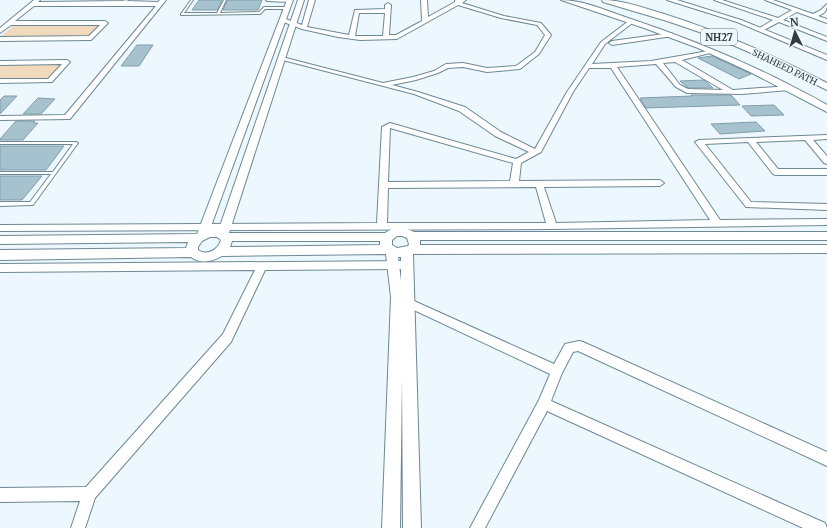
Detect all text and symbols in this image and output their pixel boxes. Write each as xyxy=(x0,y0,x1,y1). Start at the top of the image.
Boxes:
north arrow xyxy=(775,12,815,52)
text: N xyxy=(789,15,799,29)
road number: NH27 xyxy=(701,29,737,45)
street label: SHAHEED PATH xyxy=(751,47,819,87)

